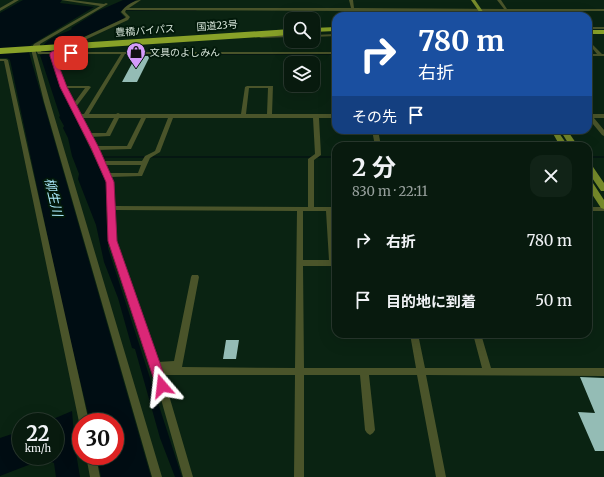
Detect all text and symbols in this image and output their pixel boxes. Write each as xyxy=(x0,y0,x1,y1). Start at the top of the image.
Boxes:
map controls xyxy=(284,12,320,92)
button: search xyxy=(284,12,320,48)
street label: 国道23号 xyxy=(196,18,238,33)
street label: 豊橋バイパス xyxy=(115,22,175,39)
text: 780 m xyxy=(418,23,504,59)
icon: right xyxy=(352,28,404,80)
pin xyxy=(54,36,88,70)
shop icon: 文具のよしみん xyxy=(125,41,147,69)
icon: arrive xyxy=(60,42,82,64)
place label: 文具のよしみん xyxy=(150,46,220,59)
button: layers xyxy=(284,56,320,92)
text: 右折 xyxy=(418,61,454,84)
icon: arrive xyxy=(405,104,427,126)
text: その先 xyxy=(352,107,397,126)
text: 2 分 xyxy=(352,152,396,183)
button: close xyxy=(530,155,572,197)
water label: 柳生川 xyxy=(41,176,67,220)
text: 830 m · 22:11 xyxy=(352,183,428,200)
icon: right xyxy=(352,229,374,251)
text: 780 m xyxy=(527,231,572,250)
text: 右折 xyxy=(386,232,416,251)
icon: arrive xyxy=(352,289,374,311)
text: 50 m xyxy=(535,291,572,310)
text: 目的地に到着 xyxy=(386,292,476,311)
position arrow xyxy=(141,365,183,407)
speed limit sign: 30 xyxy=(72,413,124,465)
text: 22 xyxy=(26,421,50,446)
text: km/h xyxy=(25,442,51,455)

